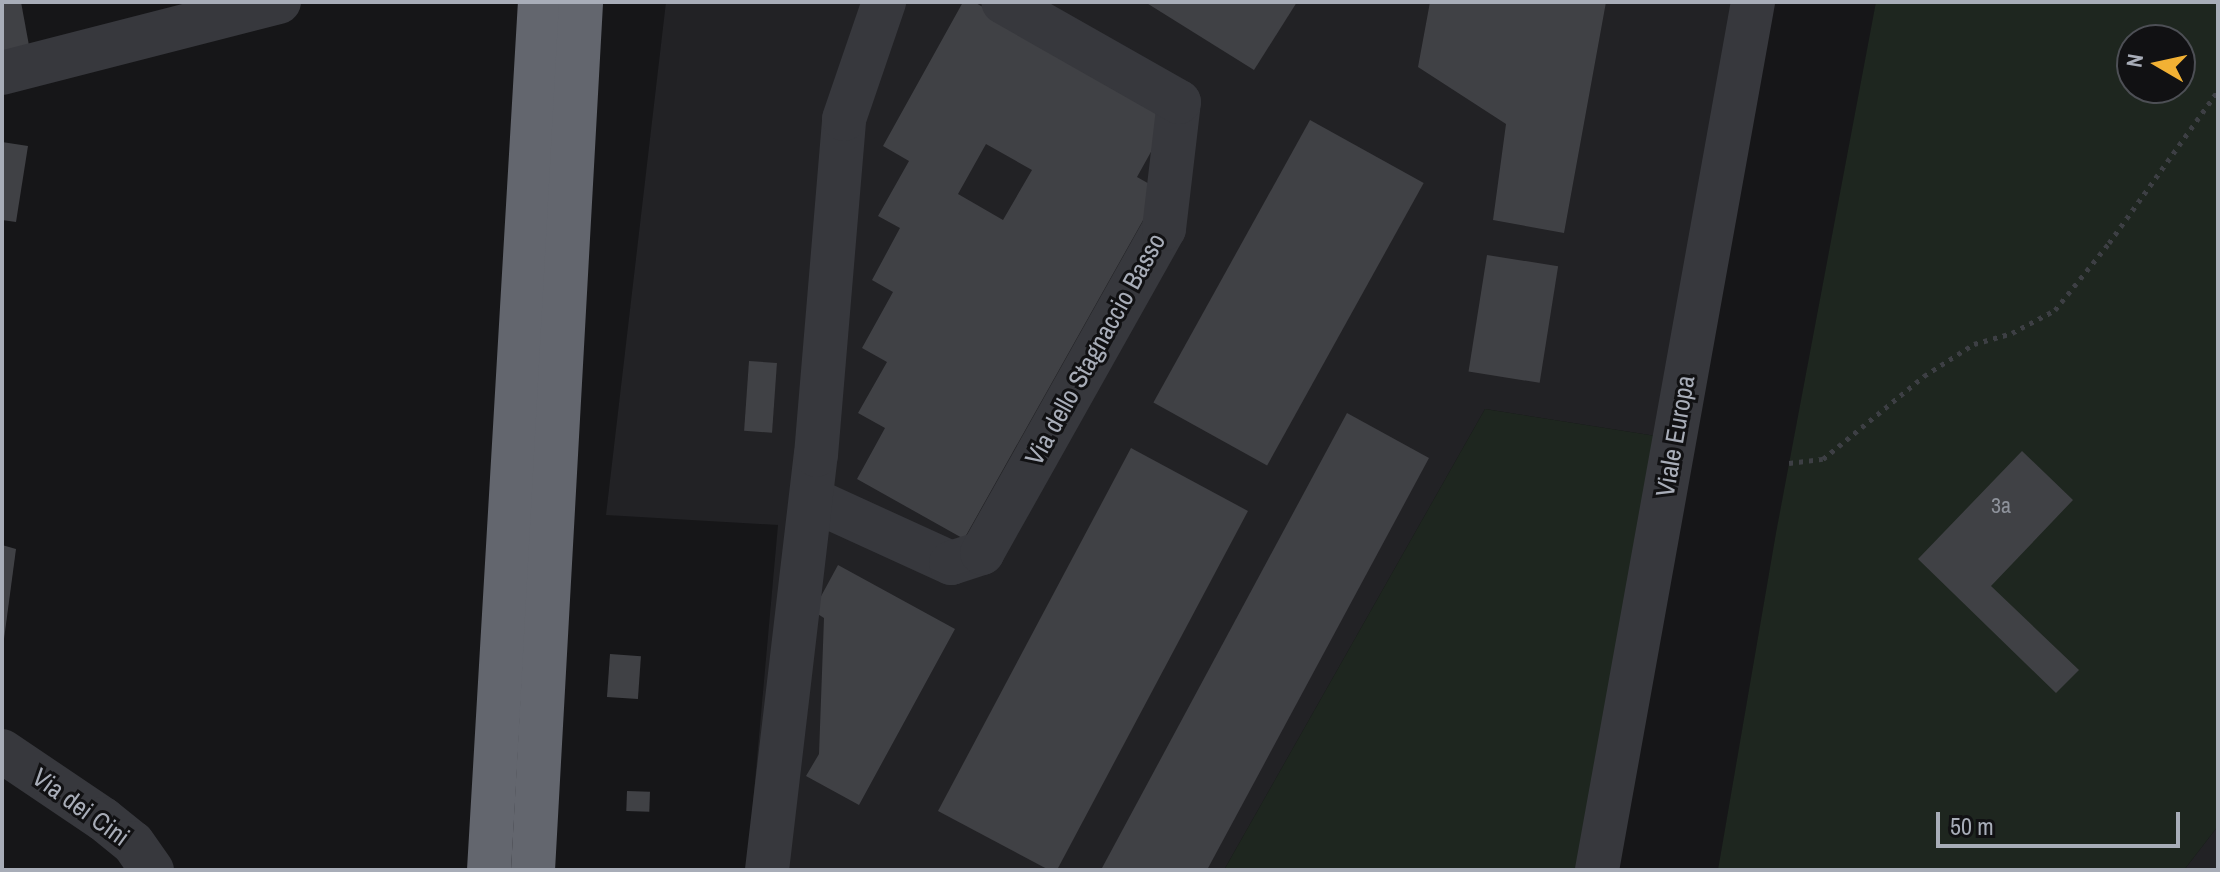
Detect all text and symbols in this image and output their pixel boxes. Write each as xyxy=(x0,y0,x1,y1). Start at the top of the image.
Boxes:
north arrow xyxy=(2116,24,2196,104)
text: N xyxy=(2118,52,2150,69)
street label: Via dello Stagnaccio Basso xyxy=(1018,228,1172,470)
street label: Viale Europa xyxy=(1649,373,1701,499)
house number: 3a xyxy=(1991,493,2011,519)
street label: Via dei Cini xyxy=(26,761,136,853)
scale bar xyxy=(1940,796,2184,846)
text: 50 m xyxy=(1950,810,1994,842)

